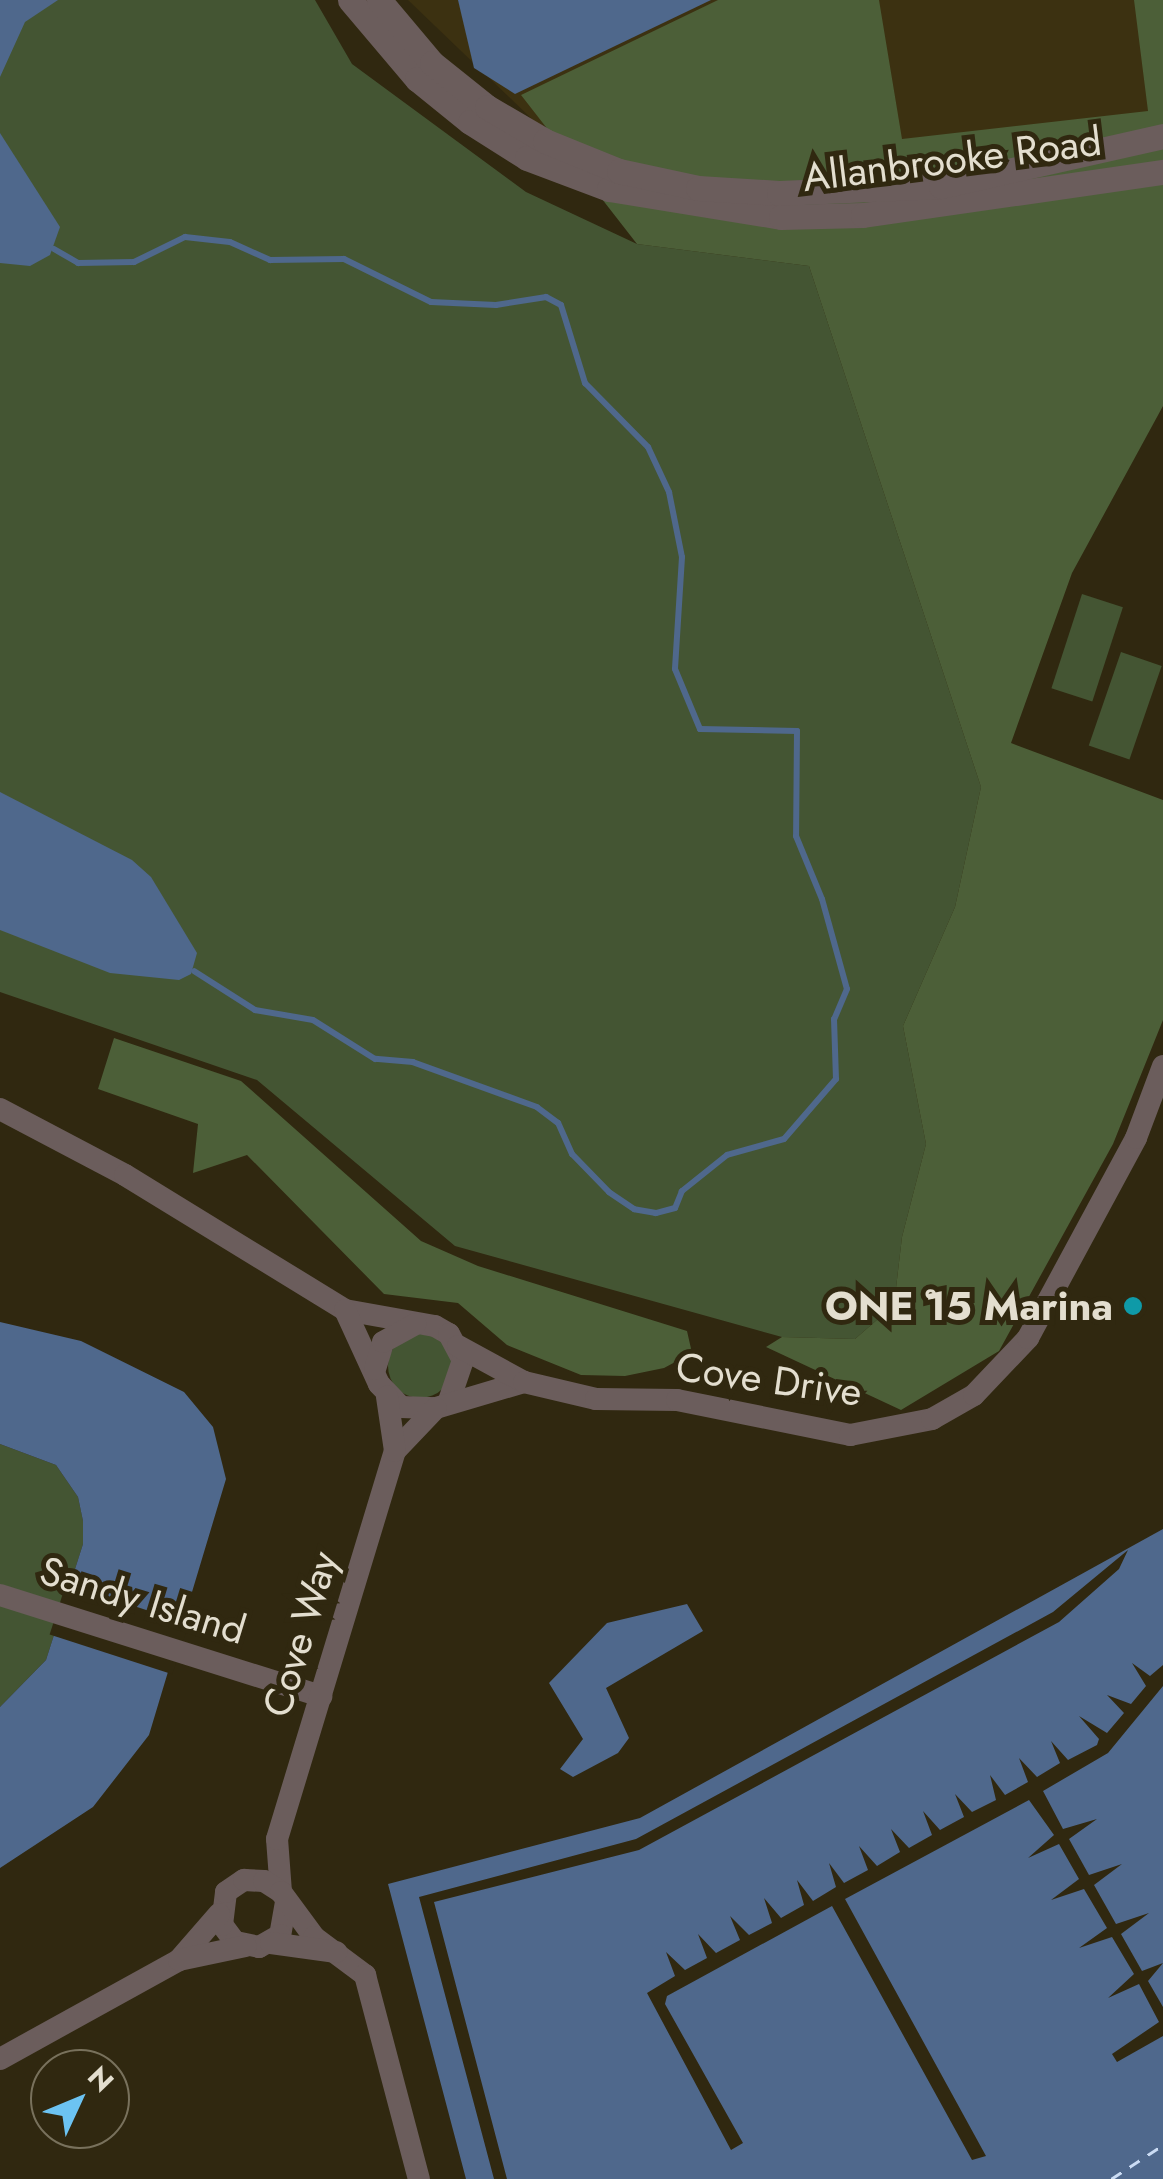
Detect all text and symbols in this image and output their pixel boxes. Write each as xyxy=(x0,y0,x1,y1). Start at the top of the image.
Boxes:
street label: Allanbrooke Road xyxy=(800,117,1104,201)
place label: ONE ̊15 Marina xyxy=(825,1282,1113,1330)
marker: ONE ̊15 Marina xyxy=(1122,1295,1144,1317)
street label: Cove Drive xyxy=(673,1342,865,1416)
street label: Cove Way xyxy=(252,1545,348,1723)
street label: Sandy Island xyxy=(34,1546,252,1654)
north arrow xyxy=(30,2049,130,2149)
text: N xyxy=(78,2057,123,2101)

